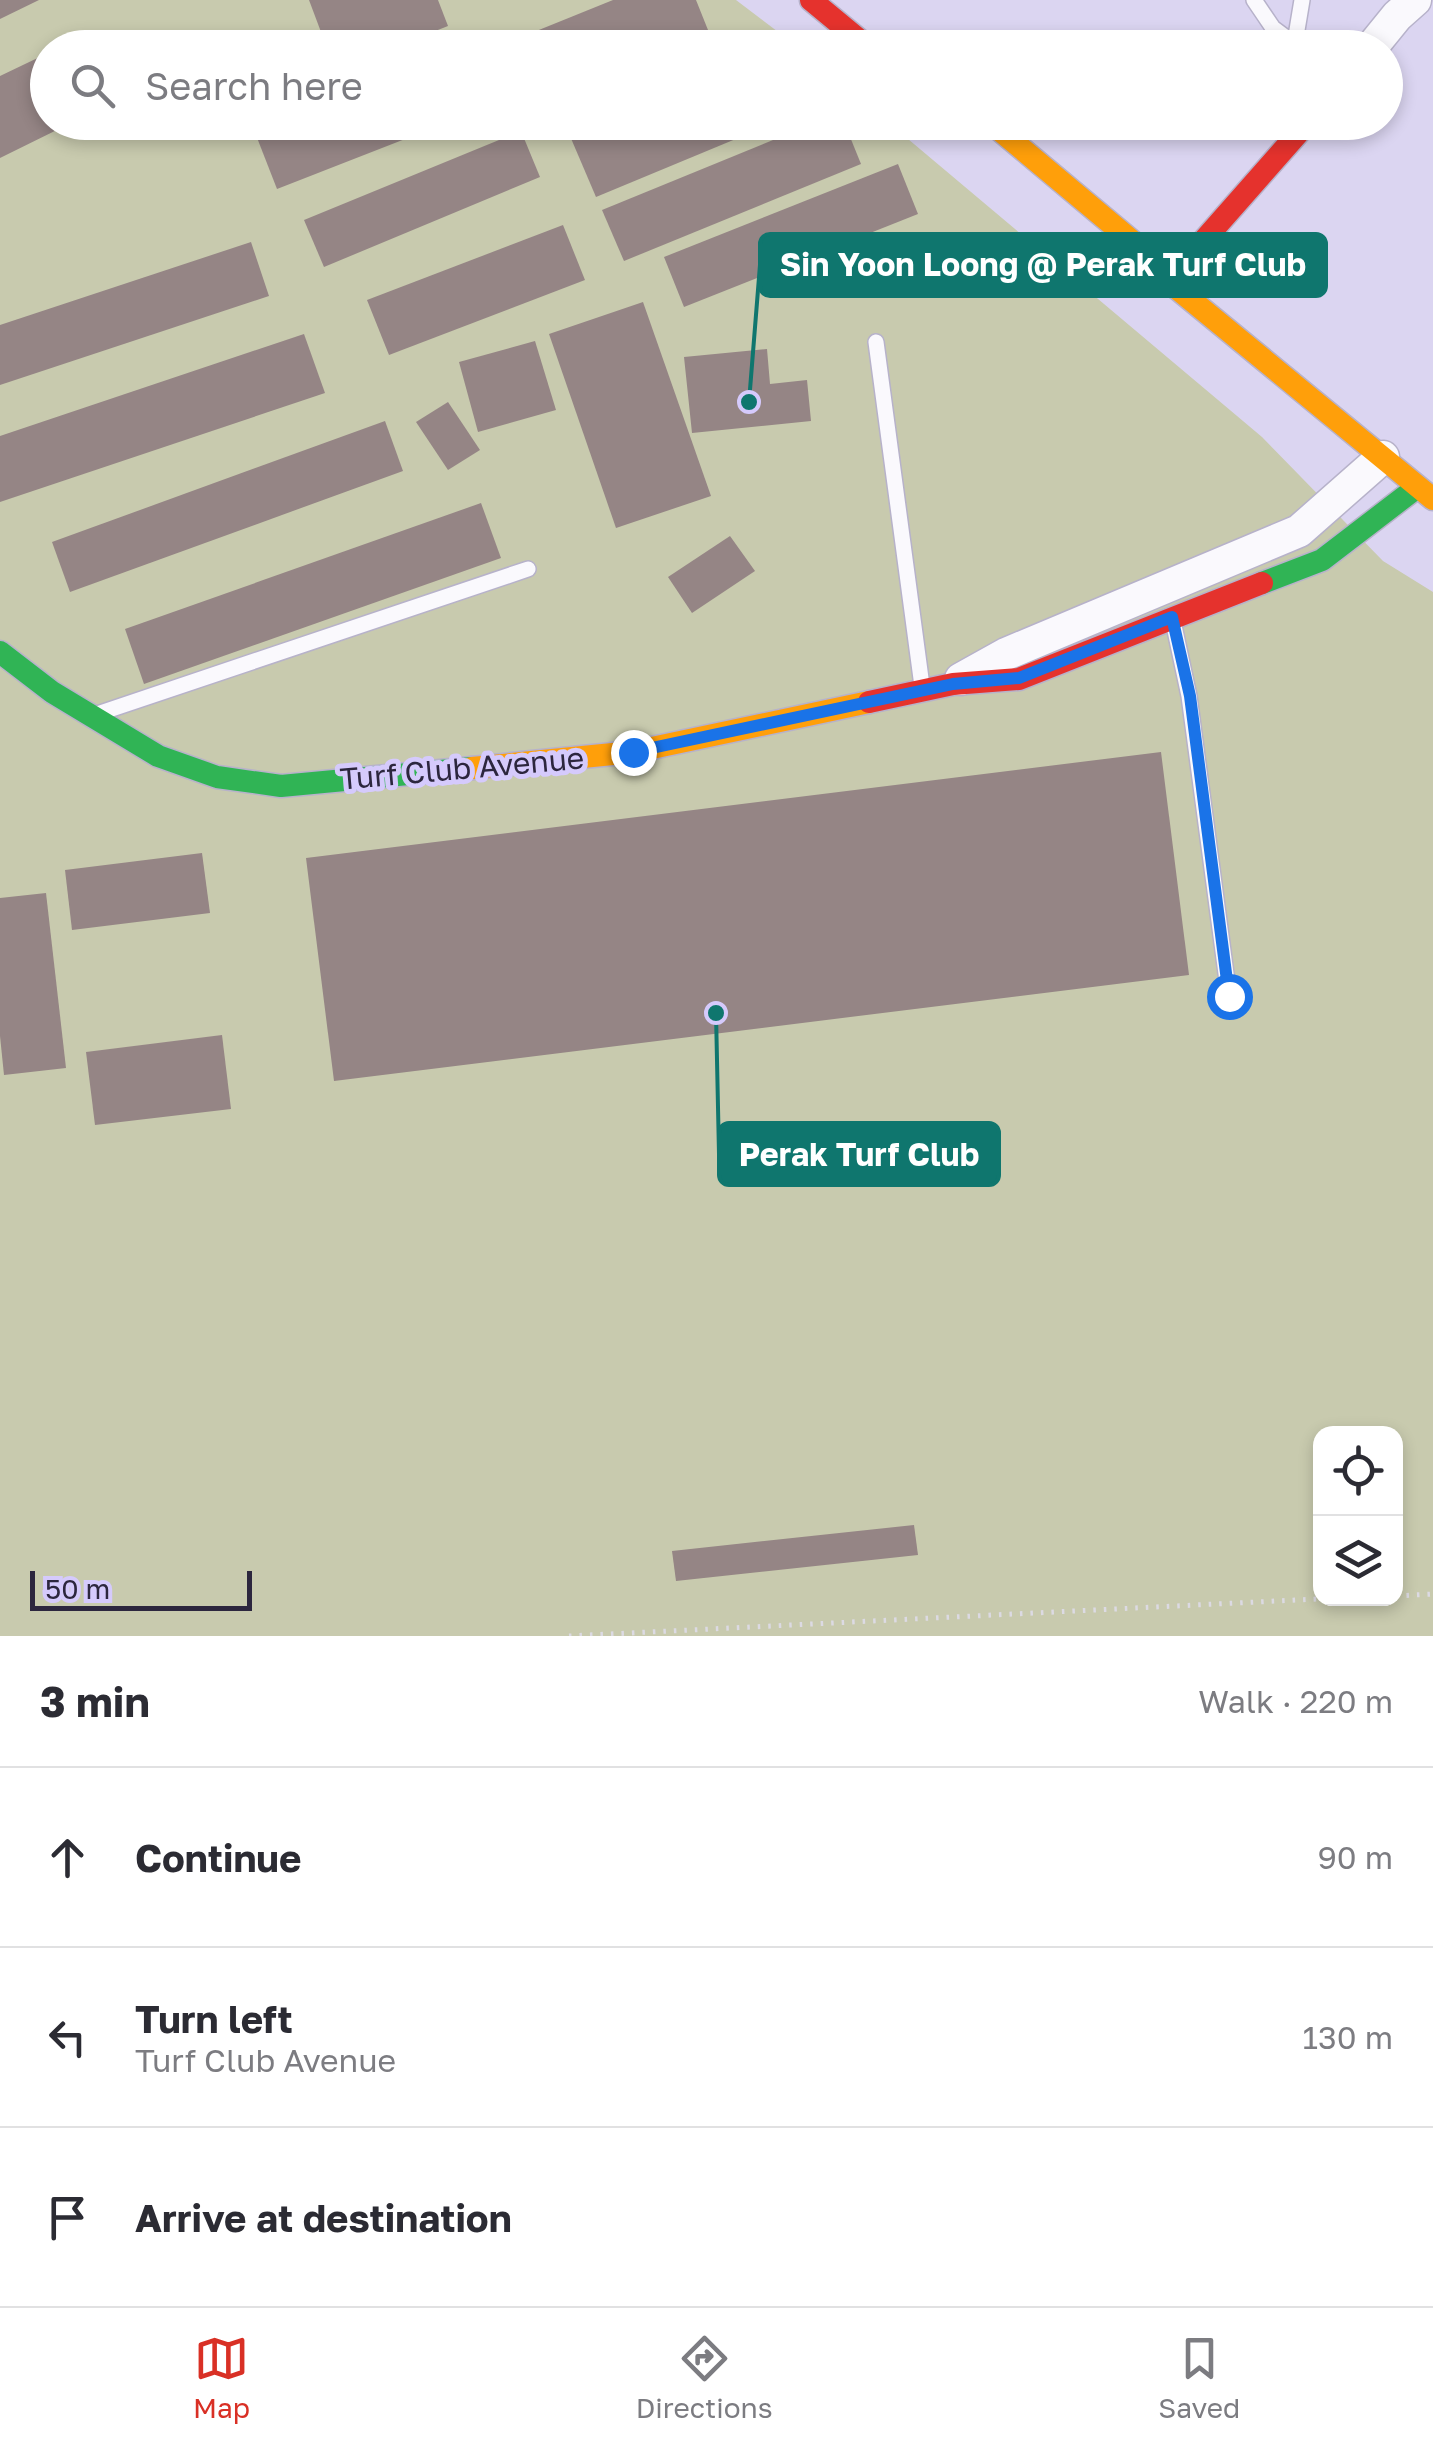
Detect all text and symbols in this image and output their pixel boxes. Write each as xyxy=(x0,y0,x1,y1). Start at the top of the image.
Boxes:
search box xyxy=(30,30,1403,140)
icon: search xyxy=(65,58,120,113)
text: Search here xyxy=(145,63,363,108)
callout: Sin Yoon Loong @ Perak Turf Club xyxy=(760,234,1326,296)
text: Sin Yoon Loong @ Perak Turf Club xyxy=(780,245,1306,283)
route end xyxy=(611,730,657,776)
street label: Turf Club Avenue xyxy=(338,739,586,797)
route start xyxy=(1207,974,1253,1020)
callout: Perak Turf Club xyxy=(719,1123,999,1185)
text: Perak Turf Club xyxy=(739,1135,979,1173)
map controls xyxy=(1313,1426,1403,1606)
button: locate xyxy=(1313,1426,1403,1516)
button: layers xyxy=(1313,1516,1403,1606)
scale bar xyxy=(30,1566,252,1610)
text: 50 m xyxy=(45,1572,110,1605)
text: 3 min xyxy=(40,1676,150,1726)
text: Walk · 220 m xyxy=(1198,1682,1393,1720)
icon: ahead xyxy=(40,1830,95,1885)
text: Continue xyxy=(135,1835,301,1880)
text: 90 m xyxy=(1317,1838,1393,1876)
text: Turn left xyxy=(135,1996,293,2041)
icon: left xyxy=(40,2010,95,2065)
text: 130 m xyxy=(1303,2018,1393,2056)
text: Turf Club Avenue xyxy=(135,2041,396,2079)
icon: arrive xyxy=(40,2190,95,2245)
text: Arrive at destination xyxy=(135,2195,512,2240)
tab: Map xyxy=(193,2331,250,2424)
tab: Directions xyxy=(636,2331,773,2424)
tab: Saved xyxy=(1158,2331,1240,2424)

